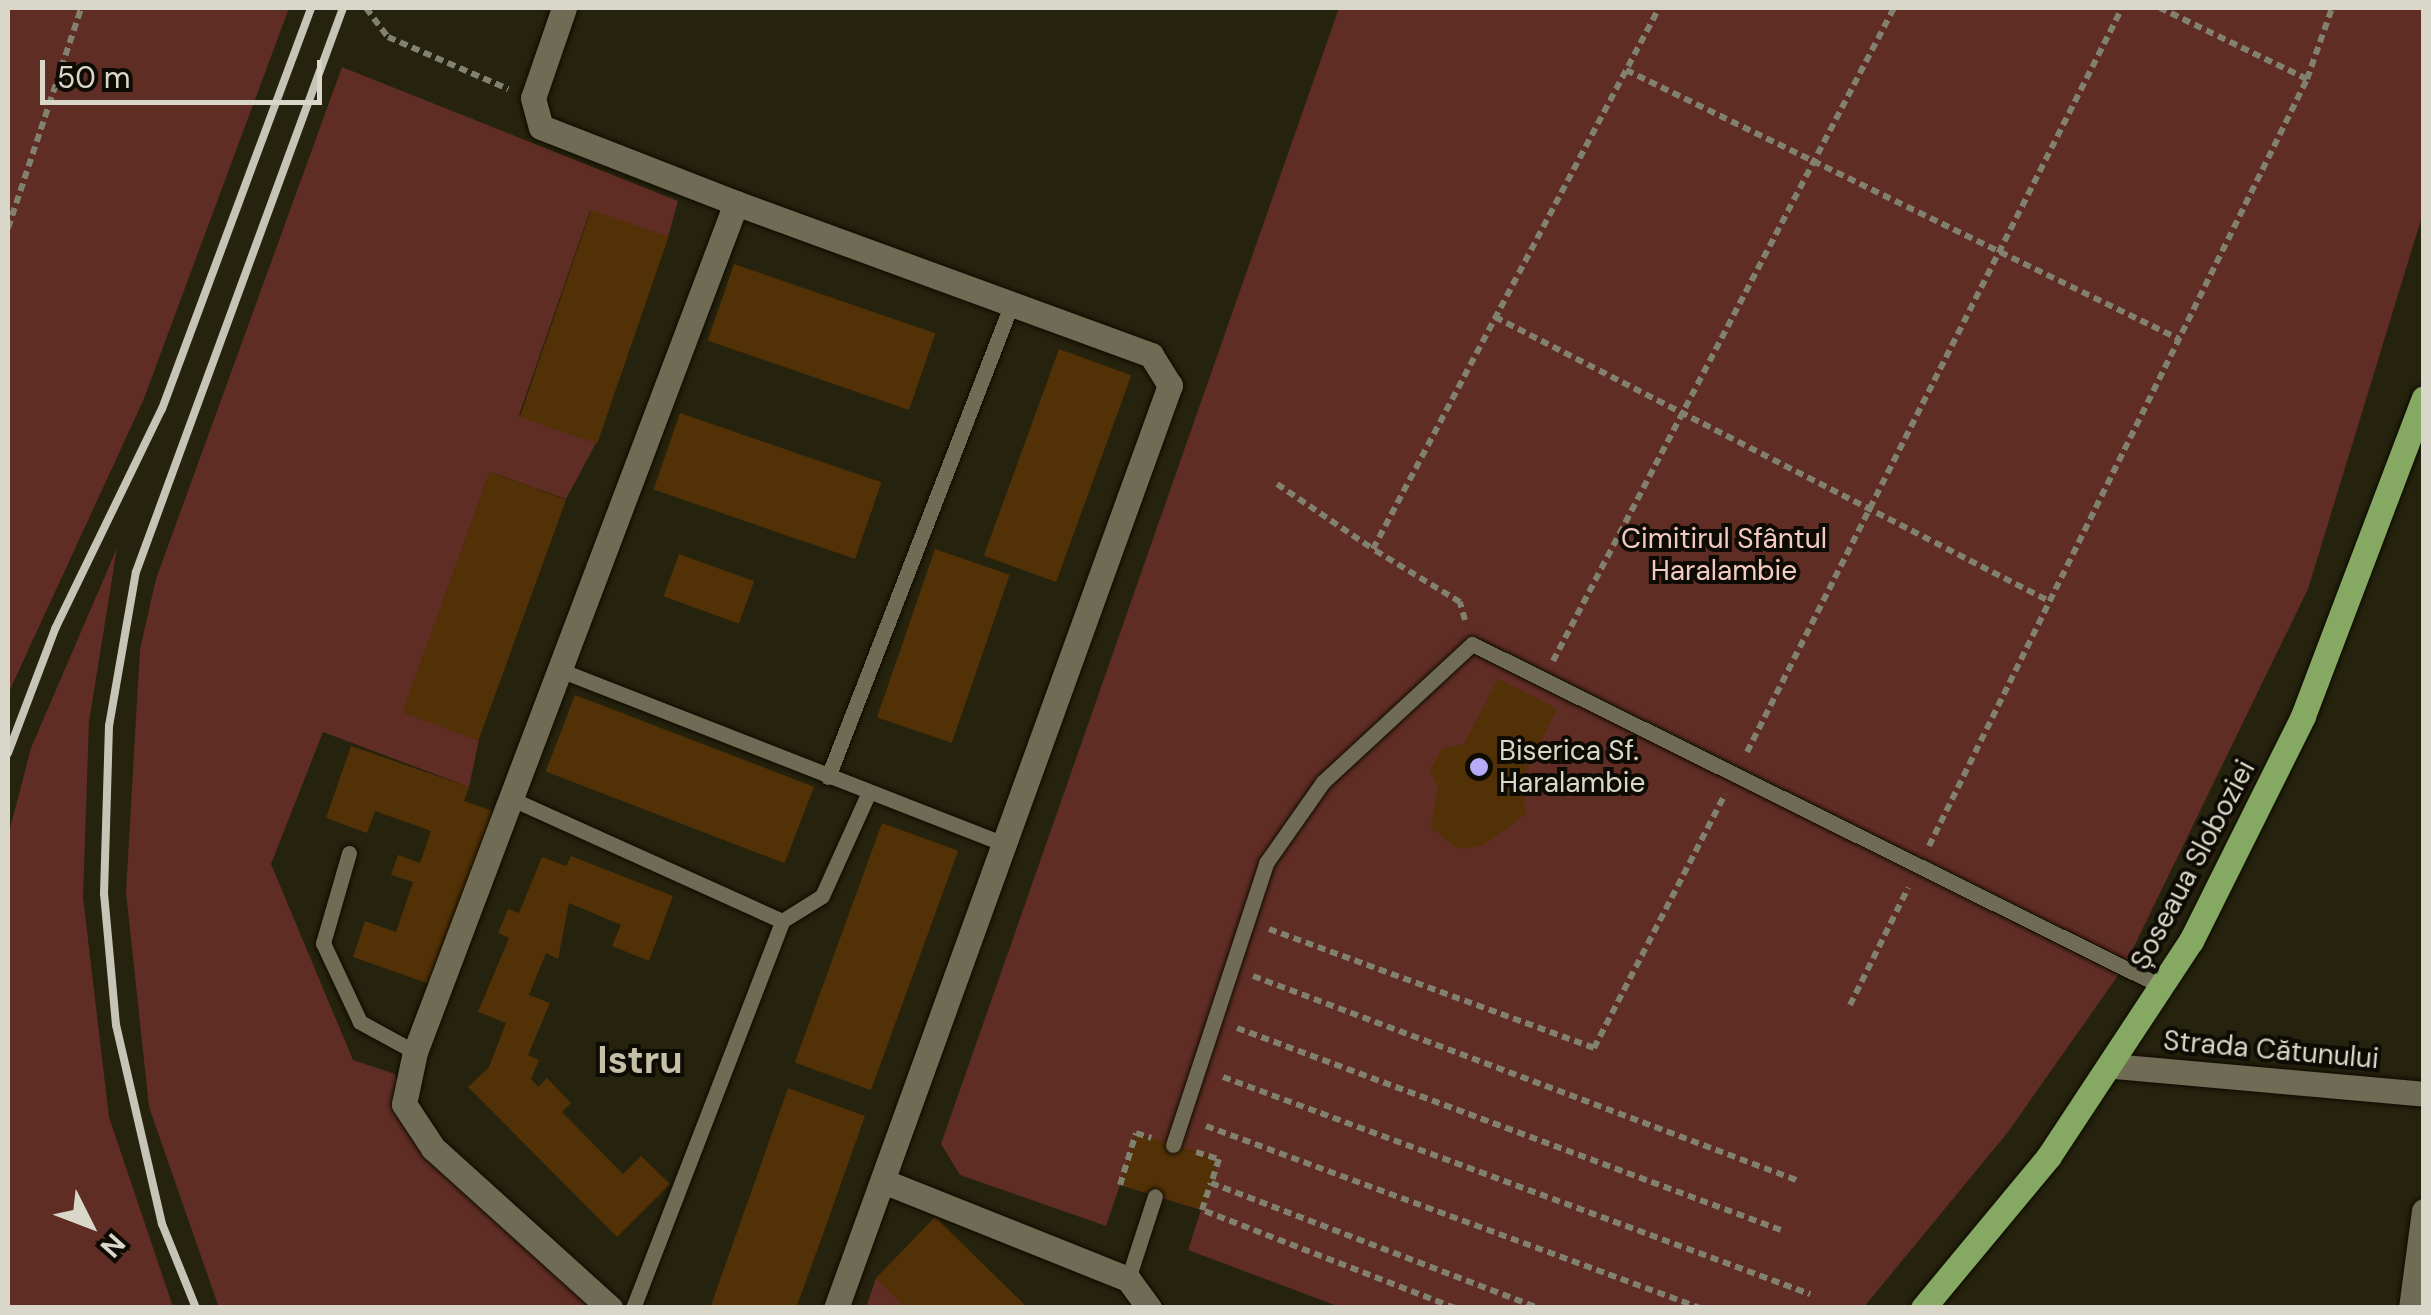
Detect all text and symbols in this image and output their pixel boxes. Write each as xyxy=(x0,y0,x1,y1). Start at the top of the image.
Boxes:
scale bar xyxy=(45,40,328,102)
text: 50 m xyxy=(57,58,131,97)
park label: Cimitirul Sfântul Haralambie xyxy=(1621,522,1827,588)
place label: Biserica Sf. Haralambie xyxy=(1499,734,1645,800)
street label: Șoseaua Sloboziei xyxy=(2124,755,2262,975)
marker: Biserica Sf. Haralambie xyxy=(1468,756,1490,778)
street label: Strada Cătunului xyxy=(2162,1024,2380,1076)
district label: Istru xyxy=(597,1038,683,1084)
north arrow xyxy=(40,1175,140,1275)
text: N xyxy=(92,1225,133,1265)

